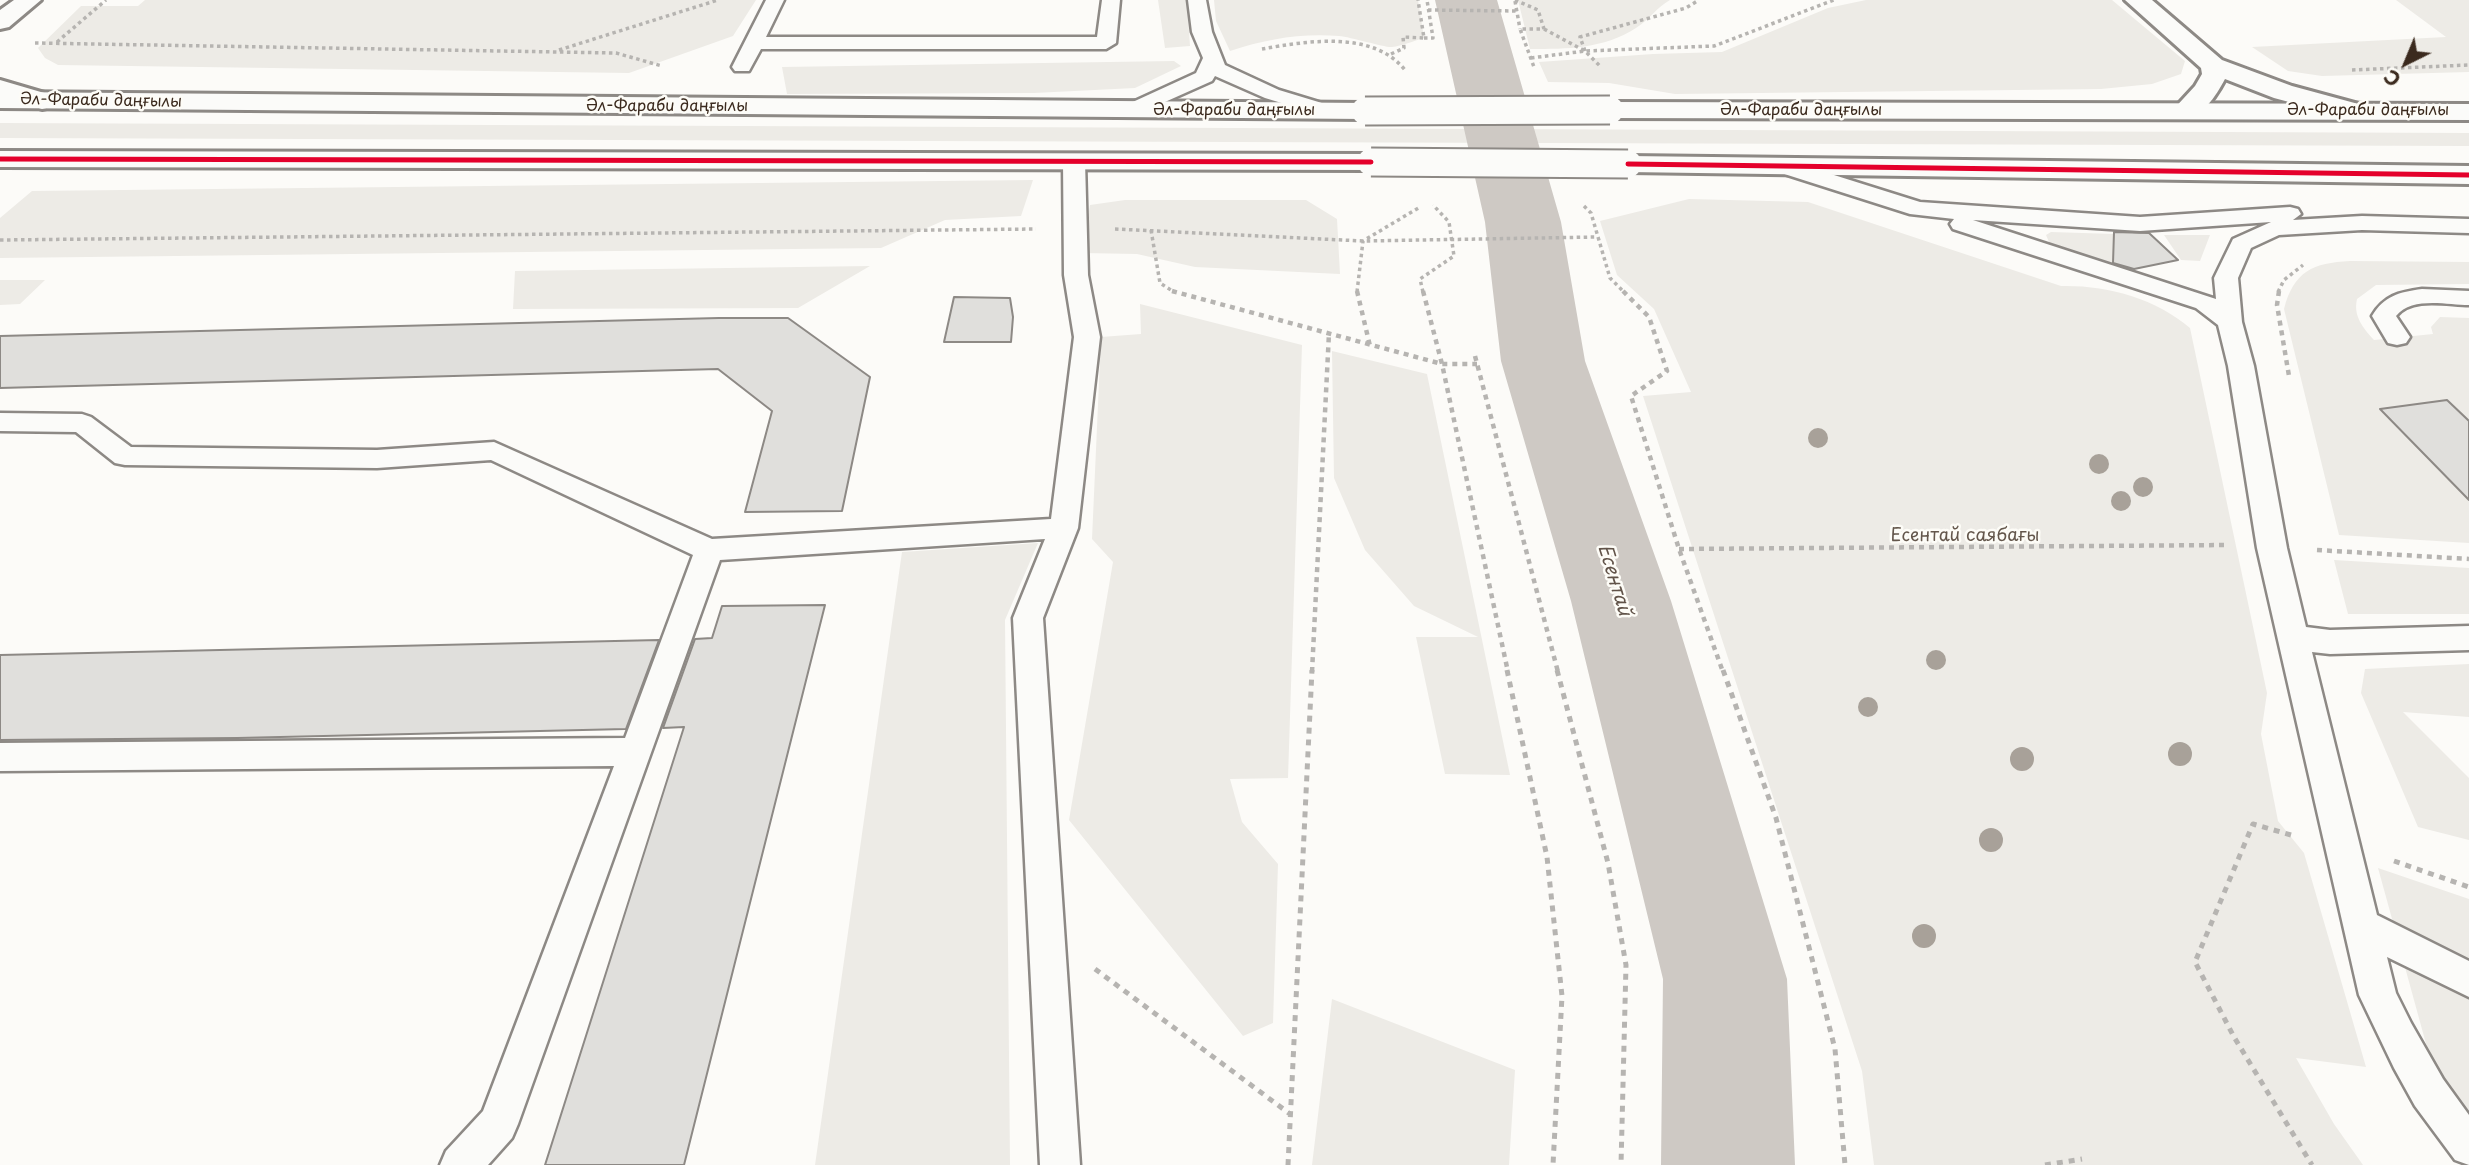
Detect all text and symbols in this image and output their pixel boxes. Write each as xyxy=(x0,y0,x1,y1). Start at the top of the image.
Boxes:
north arrow xyxy=(2371,28,2441,98)
text: С xyxy=(2377,63,2406,93)
street label: Әл-Фараби даңғылы xyxy=(20,90,182,112)
street label: Әл-Фараби даңғылы xyxy=(586,97,748,117)
street label: Әл-Фараби даңғылы xyxy=(1153,101,1315,121)
street label: Әл-Фараби даңғылы xyxy=(1720,101,1882,121)
street label: Әл-Фараби даңғылы xyxy=(2287,101,2449,121)
park label: Есентай саябағы xyxy=(1891,525,2039,547)
water label: Есентай xyxy=(1592,542,1636,618)

